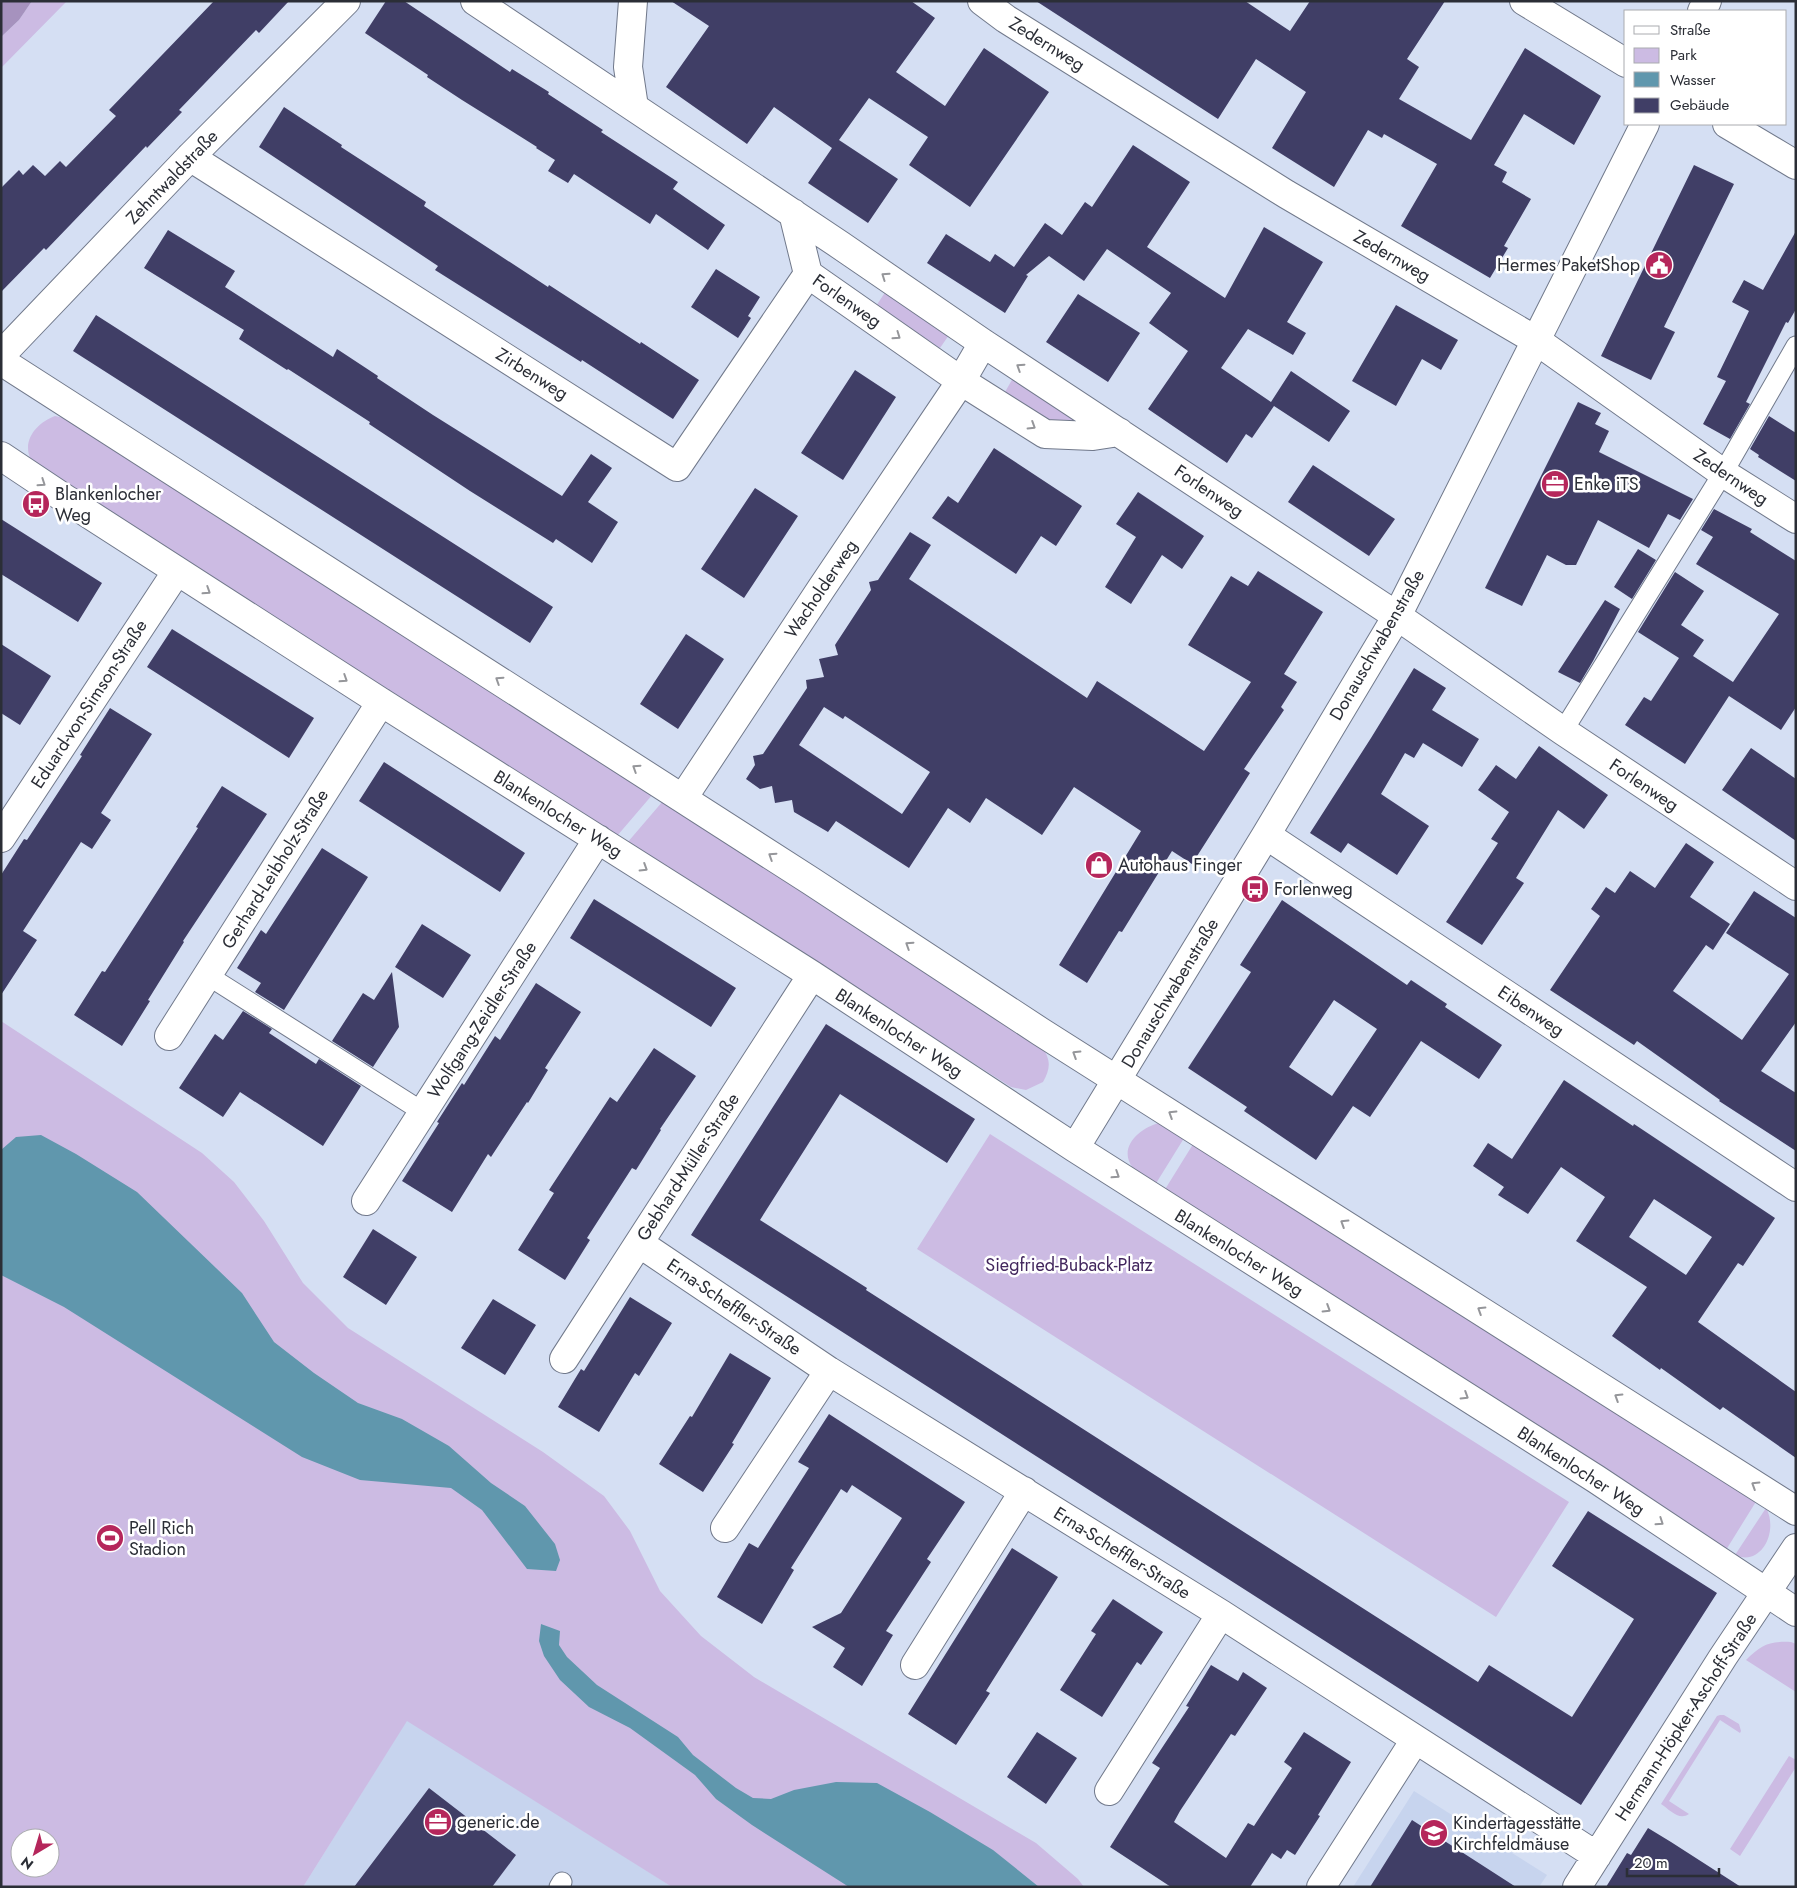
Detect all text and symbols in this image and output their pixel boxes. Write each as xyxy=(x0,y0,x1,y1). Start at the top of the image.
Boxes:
street label: Zedernweg xyxy=(1004,10,1090,78)
legend xyxy=(1624,10,1787,125)
text: Straße xyxy=(1670,19,1711,41)
text: Park xyxy=(1670,44,1697,66)
text: Wasser xyxy=(1670,69,1716,91)
text: Gebäude xyxy=(1670,94,1730,116)
street label: Zehntwaldstraße xyxy=(120,124,224,230)
street label: Zedernweg xyxy=(1349,223,1435,289)
public building icon: Hermes PaketShop xyxy=(1644,250,1674,280)
place label: Hermes PaketShop xyxy=(1497,252,1640,278)
street label: Forlenweg xyxy=(807,268,887,334)
one-way arrow xyxy=(881,273,891,282)
one-way arrow xyxy=(891,330,901,339)
street label: Zirbenweg xyxy=(491,341,573,407)
one-way arrow xyxy=(1016,364,1025,373)
one-way arrow xyxy=(1027,419,1036,429)
street label: Zedernweg xyxy=(1688,442,1774,512)
street label: Forlenweg xyxy=(1169,458,1249,524)
office icon: Enke iTS xyxy=(1540,469,1570,499)
place label: Enke iTS xyxy=(1574,471,1639,497)
one-way arrow xyxy=(36,477,45,486)
place label: Blankenlocher Weg xyxy=(55,481,162,528)
bus stop icon: Blankenlocher Weg xyxy=(21,489,51,519)
street label: Wacholderweg xyxy=(778,534,864,644)
street label: Donauschwabenstraße xyxy=(1323,565,1431,725)
one-way arrow xyxy=(202,584,211,594)
street label: Eduard-von-Simson-Straße xyxy=(25,615,153,793)
one-way arrow xyxy=(339,672,348,682)
one-way arrow xyxy=(495,677,504,687)
street label: Forlenweg xyxy=(1604,752,1684,818)
street label: Blankenlocher Weg xyxy=(489,764,627,864)
one-way arrow xyxy=(632,765,641,775)
street label: Gerhard-Leibholz-Straße xyxy=(215,784,335,954)
shop icon: Autohaus Finger xyxy=(1084,850,1114,880)
place label: Autohaus Finger xyxy=(1118,852,1243,878)
one-way arrow xyxy=(769,853,778,862)
one-way arrow xyxy=(639,862,648,872)
bus stop icon: Forlenweg xyxy=(1240,874,1270,904)
place label: Forlenweg xyxy=(1274,876,1353,902)
street label: Donauschwabenstraße xyxy=(1115,913,1225,1073)
street label: Wolfgang-Zeidler-Straße xyxy=(421,936,543,1104)
one-way arrow xyxy=(905,942,914,951)
street label: Eibenweg xyxy=(1493,979,1569,1043)
street label: Blankenlocher Weg xyxy=(830,982,968,1084)
one-way arrow xyxy=(1073,1051,1082,1061)
street label: Gebhard-Müller-Straße xyxy=(630,1088,746,1246)
one-way arrow xyxy=(1168,1111,1177,1120)
one-way arrow xyxy=(1111,1168,1120,1178)
street label: Blankenlocher Weg xyxy=(1170,1203,1308,1303)
one-way arrow xyxy=(1340,1220,1349,1229)
street label: Erna-Scheffler-Straße xyxy=(662,1252,806,1362)
park label: Siegfried-Buback-Platz xyxy=(985,1252,1153,1278)
one-way arrow xyxy=(1322,1302,1331,1312)
one-way arrow xyxy=(1477,1307,1486,1317)
one-way arrow xyxy=(1459,1390,1468,1399)
one-way arrow xyxy=(1614,1394,1623,1404)
street label: Blankenlocher Weg xyxy=(1512,1420,1650,1522)
one-way arrow xyxy=(1751,1481,1760,1491)
street label: Erna-Scheffler-Straße xyxy=(1048,1500,1196,1606)
place label: Pell Rich Stadion xyxy=(129,1515,194,1562)
one-way arrow xyxy=(1654,1516,1663,1525)
sports icon: Pell Rich Stadion xyxy=(95,1523,125,1553)
street label: Hermann-Höpker-Aschoff-Straße xyxy=(1609,1608,1763,1826)
office icon: generic.de xyxy=(423,1807,453,1837)
place label: generic.de xyxy=(457,1809,540,1835)
place label: Kindertagesstätte Kirchfeldmäuse xyxy=(1453,1810,1581,1857)
school or university icon: Kindertagesstätte Kirchfeldmäuse xyxy=(1419,1818,1449,1848)
north arrow xyxy=(10,1828,60,1878)
scale bar xyxy=(1627,1846,1720,1878)
text: N xyxy=(16,1852,38,1875)
text: 20 m xyxy=(1634,1852,1668,1874)

